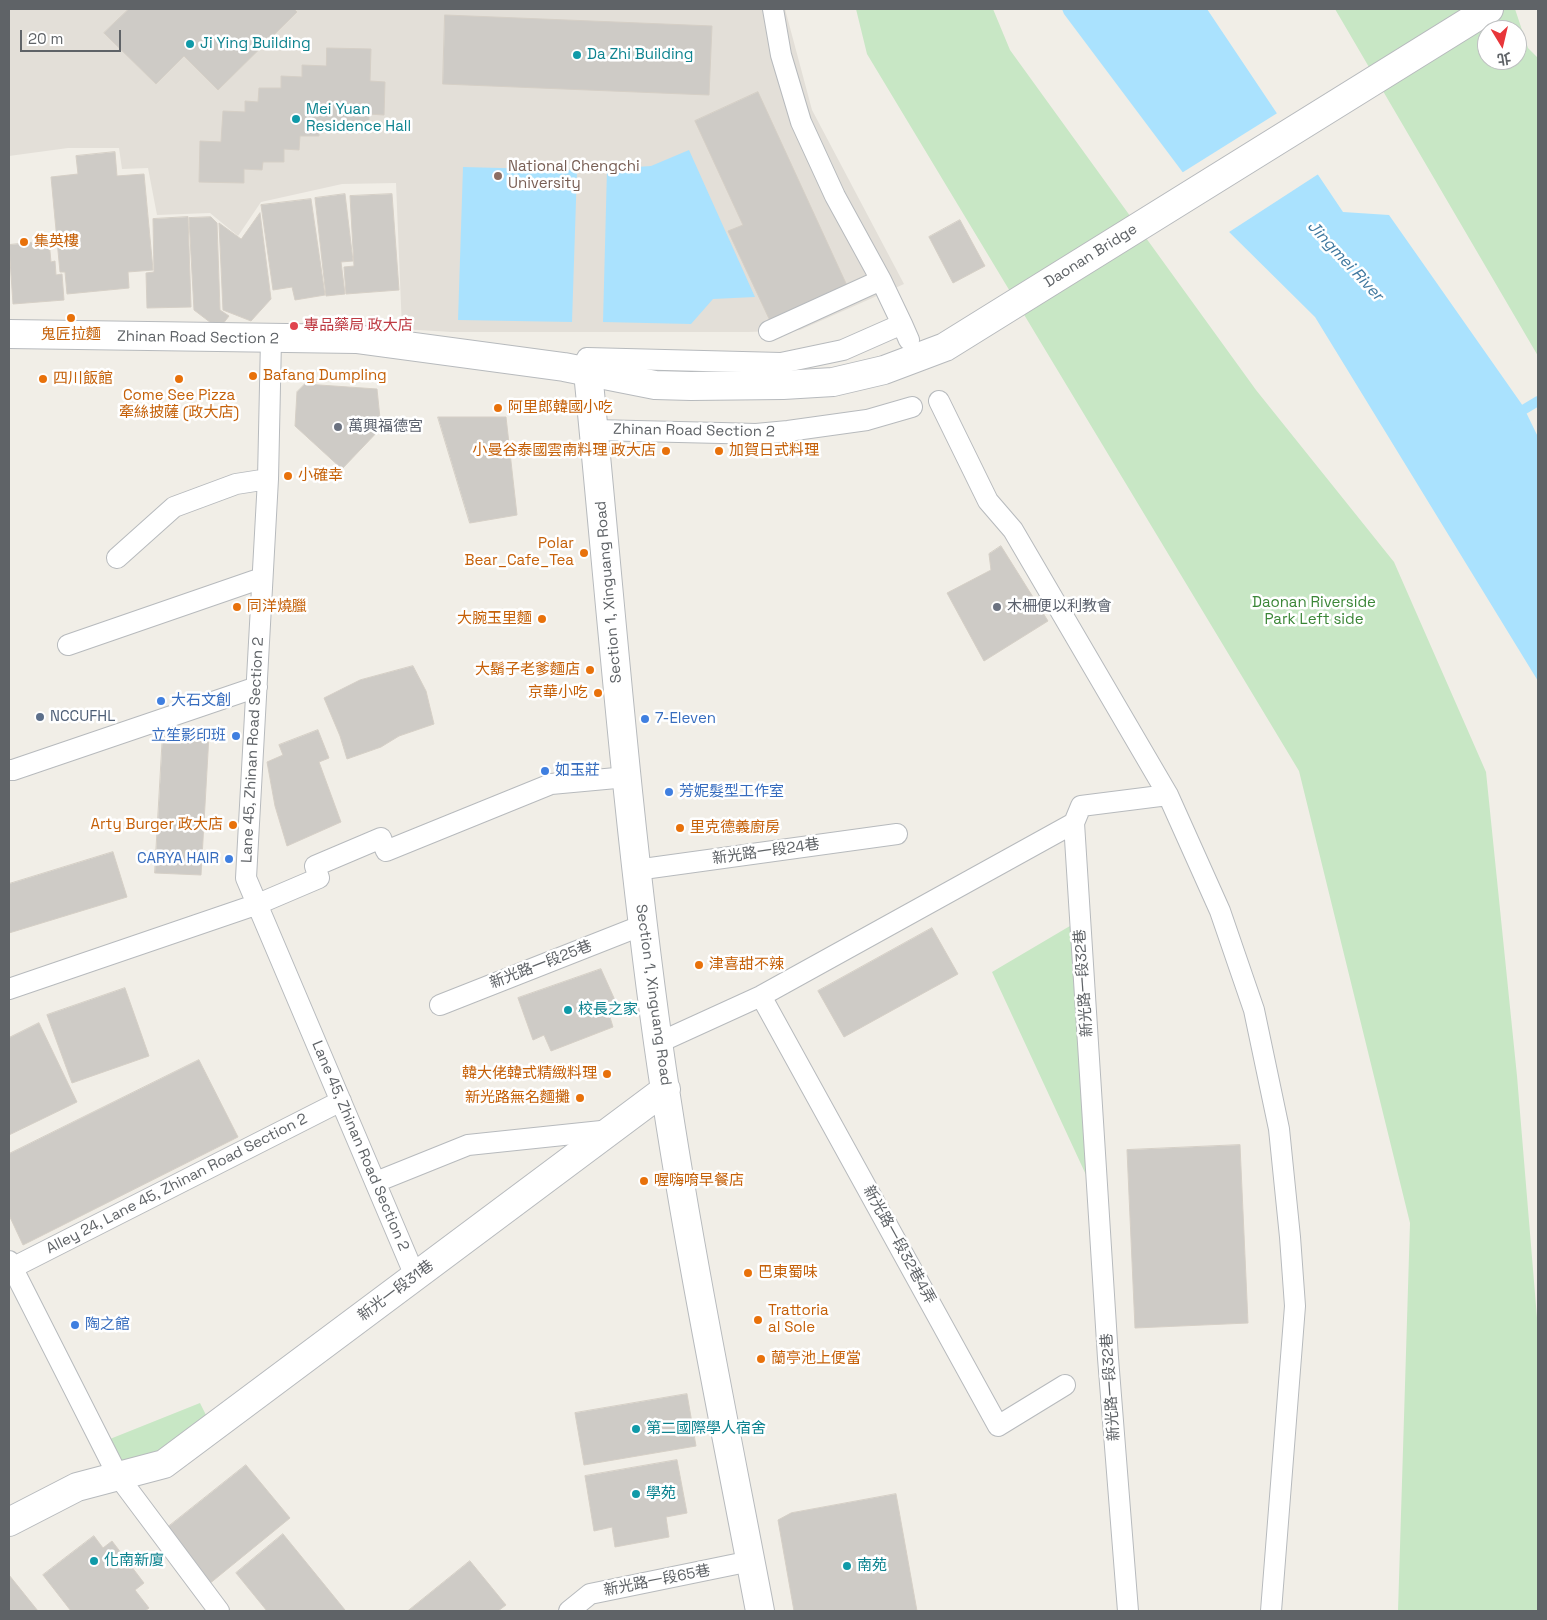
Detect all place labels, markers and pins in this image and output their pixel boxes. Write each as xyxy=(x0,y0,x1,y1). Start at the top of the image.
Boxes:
place label: Ji Ying Building xyxy=(200,35,311,53)
marker: Ji Ying Building xyxy=(184,38,196,50)
place label: Da Zhi Building xyxy=(587,46,693,64)
marker: Da Zhi Building xyxy=(571,49,583,61)
place label: Mei Yuan Residence Hall xyxy=(306,101,411,136)
marker: Mei Yuan Residence Hall xyxy=(290,113,302,125)
place label: National Chengchi University xyxy=(508,158,640,193)
marker: National Chengchi University xyxy=(492,170,504,182)
place label: 集英樓 xyxy=(34,233,79,251)
marker: 集英樓 xyxy=(18,236,30,248)
marker: 鬼匠拉麵 xyxy=(65,312,77,324)
place label: 專品藥局 政大店 xyxy=(304,317,413,335)
marker: 專品藥局 政大店 xyxy=(288,320,300,332)
place label: 鬼匠拉麵 xyxy=(41,326,101,344)
place label: Bafang Dumpling xyxy=(263,367,387,385)
place label: 四川飯館 xyxy=(53,370,113,388)
marker: Bafang Dumpling xyxy=(247,370,259,382)
marker: 四川飯館 xyxy=(37,373,49,385)
marker: Come See Pizza 牽絲披薩 (政大店) xyxy=(173,373,185,385)
place label: Come See Pizza 牽絲披薩 (政大店) xyxy=(119,387,239,422)
place label: 阿里郎韓國小吃 xyxy=(508,399,613,417)
marker: 阿里郎韓國小吃 xyxy=(492,402,504,414)
place label: 萬興福德宮 xyxy=(348,418,423,436)
marker: 萬興福德宮 xyxy=(332,421,344,433)
place label: 小曼谷泰國雲南料理 政大店 xyxy=(472,442,656,460)
place label: 加賀日式料理 xyxy=(729,442,819,460)
marker: 小曼谷泰國雲南料理 政大店 xyxy=(660,445,672,457)
marker: 加賀日式料理 xyxy=(713,445,725,457)
place label: 小確幸 xyxy=(298,467,343,485)
marker: 小確幸 xyxy=(282,470,294,482)
place label: Polar Bear_Cafe_Tea xyxy=(465,535,574,570)
marker: Polar Bear_Cafe_Tea xyxy=(578,547,590,559)
place label: 同洋燒臘 xyxy=(247,598,307,616)
place label: 木柵便以利教會 xyxy=(1007,598,1112,616)
marker: 同洋燒臘 xyxy=(231,601,243,613)
marker: 木柵便以利教會 xyxy=(991,601,1003,613)
place label: 大腕玉里麵 xyxy=(457,610,532,628)
marker: 大腕玉里麵 xyxy=(536,613,548,625)
place label: 大鬍子老爹麵店 xyxy=(475,661,580,679)
marker: 大鬍子老爹麵店 xyxy=(584,664,596,676)
place label: 京華小吃 xyxy=(528,684,588,702)
marker: 京華小吃 xyxy=(592,687,604,699)
place label: 大石文創 xyxy=(171,692,231,710)
marker: 大石文創 xyxy=(155,695,167,707)
place label: NCCUFHL xyxy=(50,708,115,726)
place label: 7-Eleven xyxy=(655,710,716,728)
marker: NCCUFHL xyxy=(34,711,46,723)
marker: 7-Eleven xyxy=(639,713,651,725)
place label: 立笙影印班 xyxy=(151,727,226,745)
marker: 立笙影印班 xyxy=(230,730,242,742)
place label: 如玉莊 xyxy=(555,762,600,780)
marker: 如玉莊 xyxy=(539,765,551,777)
place label: 芳妮髮型工作室 xyxy=(679,783,784,801)
marker: 芳妮髮型工作室 xyxy=(663,786,675,798)
place label: Arty Burger 政大店 xyxy=(90,816,223,834)
marker: Arty Burger 政大店 xyxy=(227,819,239,831)
place label: 里克德義廚房 xyxy=(690,819,780,837)
marker: 里克德義廚房 xyxy=(674,822,686,834)
place label: CARYA HAIR xyxy=(137,850,219,868)
marker: CARYA HAIR xyxy=(223,853,235,865)
place label: 津喜甜不辣 xyxy=(709,956,784,974)
marker: 津喜甜不辣 xyxy=(693,959,705,971)
place label: 校長之家 xyxy=(578,1001,638,1019)
marker: 校長之家 xyxy=(562,1004,574,1016)
place label: 韓大佬韓式精緻料理 xyxy=(462,1065,597,1083)
marker: 韓大佬韓式精緻料理 xyxy=(601,1068,613,1080)
place label: 新光路無名麵攤 xyxy=(465,1089,570,1107)
marker: 新光路無名麵攤 xyxy=(574,1092,586,1104)
place label: 喔嗨唷早餐店 xyxy=(654,1172,744,1190)
marker: 喔嗨唷早餐店 xyxy=(638,1175,650,1187)
place label: 巴東蜀味 xyxy=(758,1264,818,1282)
marker: 巴東蜀味 xyxy=(742,1267,754,1279)
place label: Trattoria al Sole xyxy=(768,1302,829,1337)
marker: Trattoria al Sole xyxy=(752,1314,764,1326)
place label: 陶之館 xyxy=(85,1316,130,1334)
marker: 陶之館 xyxy=(69,1319,81,1331)
place label: 蘭亭池上便當 xyxy=(771,1350,861,1368)
marker: 蘭亭池上便當 xyxy=(755,1353,767,1365)
place label: 第二國際學人宿舍 xyxy=(646,1420,766,1438)
marker: 第二國際學人宿舍 xyxy=(630,1423,642,1435)
place label: 學苑 xyxy=(646,1485,676,1503)
marker: 學苑 xyxy=(630,1488,642,1500)
place label: 化南新廈 xyxy=(104,1552,164,1570)
marker: 化南新廈 xyxy=(88,1555,100,1567)
place label: 南苑 xyxy=(857,1557,887,1575)
marker: 南苑 xyxy=(841,1560,853,1572)

